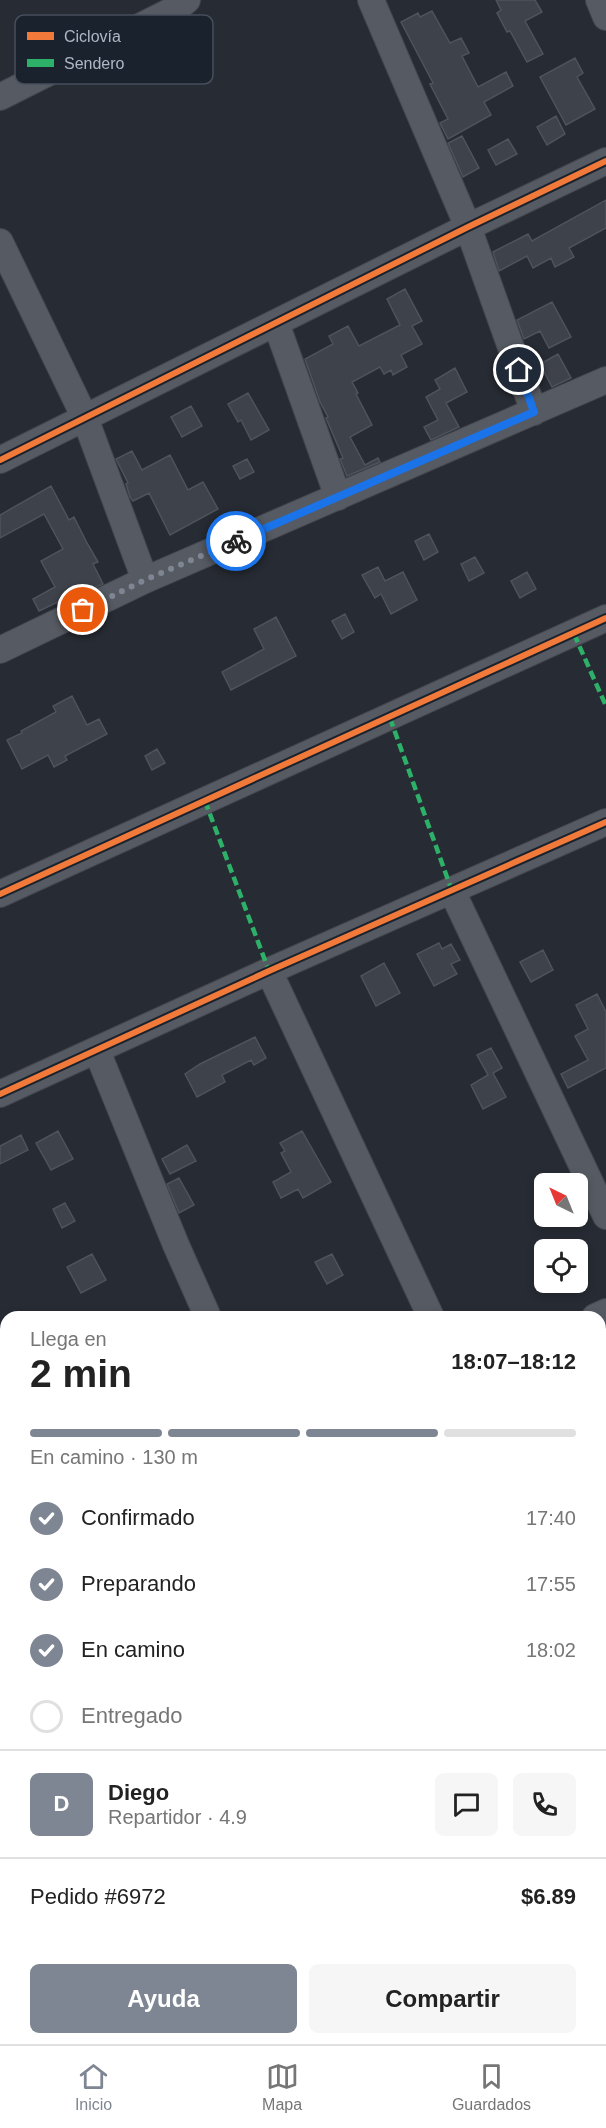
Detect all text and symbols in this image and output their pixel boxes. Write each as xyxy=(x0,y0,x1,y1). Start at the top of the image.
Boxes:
legend xyxy=(15,15,213,84)
text: Ciclovía xyxy=(64,28,121,45)
text: Sendero xyxy=(64,55,125,72)
pin xyxy=(493,344,544,395)
icon: home xyxy=(502,353,535,386)
courier xyxy=(206,511,266,571)
icon: bike xyxy=(220,525,253,558)
pin xyxy=(57,584,108,635)
icon: bag xyxy=(66,593,99,626)
north arrow xyxy=(534,1173,588,1227)
map controls xyxy=(534,1173,588,1293)
button: locate xyxy=(534,1239,588,1293)
text: Llega en xyxy=(30,1328,107,1350)
text: 18:07–18:12 xyxy=(451,1349,576,1374)
text: 2 min xyxy=(30,1352,132,1395)
text: En camino · 130 m xyxy=(30,1446,198,1468)
icon: check xyxy=(30,1502,63,1535)
text: Confirmado xyxy=(81,1505,195,1530)
text: 17:40 xyxy=(526,1507,576,1529)
icon: check xyxy=(30,1568,63,1601)
text: Preparando xyxy=(81,1571,196,1596)
text: 17:55 xyxy=(526,1573,576,1595)
icon: check xyxy=(30,1634,63,1667)
text: En camino xyxy=(81,1637,185,1662)
text: 18:02 xyxy=(526,1639,576,1661)
text: Entregado xyxy=(81,1703,183,1728)
button: chat xyxy=(435,1773,498,1836)
button: phone xyxy=(513,1773,576,1836)
text: Diego xyxy=(108,1780,169,1805)
text: D xyxy=(54,1791,69,1816)
text: Repartidor · 4.9 xyxy=(108,1806,247,1828)
text: Pedido #6972 xyxy=(30,1884,166,1909)
text: $6.89 xyxy=(521,1884,576,1909)
button: Ayuda xyxy=(30,1964,297,2033)
button: Compartir xyxy=(309,1964,576,2033)
tab: Inicio xyxy=(75,2060,112,2114)
tab: Mapa xyxy=(262,2060,302,2114)
tab: Guardados xyxy=(452,2060,531,2114)

